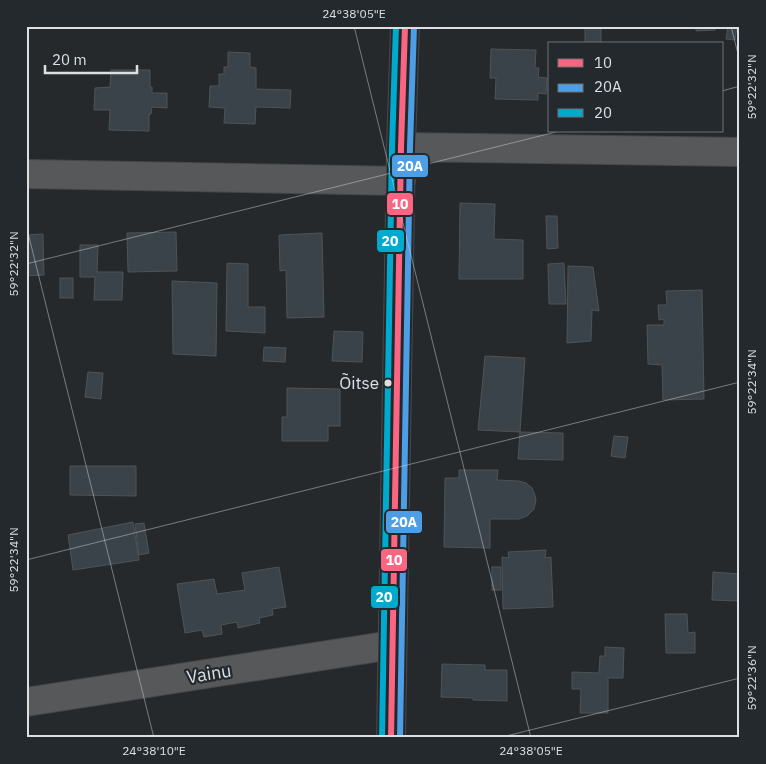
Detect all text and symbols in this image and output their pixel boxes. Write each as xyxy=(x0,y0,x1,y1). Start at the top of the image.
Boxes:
text: 24°38'05"E xyxy=(322,6,386,21)
scale bar xyxy=(45,42,138,74)
legend xyxy=(548,42,724,132)
text: 20 m xyxy=(52,50,87,69)
text: 10 xyxy=(594,53,612,72)
text: 59°22'32"N xyxy=(744,54,759,120)
text: 20A xyxy=(594,77,622,96)
text: 20 xyxy=(594,103,612,122)
line badge: 20A xyxy=(391,154,429,178)
text: 20A xyxy=(397,157,424,175)
line badge: 10 xyxy=(386,192,414,216)
text: 10 xyxy=(392,195,408,213)
line badge: 20 xyxy=(376,229,405,253)
text: 59°22'32"N xyxy=(6,231,21,297)
text: 20 xyxy=(382,232,398,250)
text: 59°22'34"N xyxy=(744,349,759,415)
place label: Õitse xyxy=(339,372,379,394)
marker: Õitse xyxy=(383,378,393,388)
line badge: 20A xyxy=(385,510,423,534)
text: 20A xyxy=(391,513,418,531)
text: 59°22'34"N xyxy=(6,527,21,593)
line badge: 10 xyxy=(380,548,408,572)
text: 10 xyxy=(386,551,402,569)
line badge: 20 xyxy=(370,585,399,609)
text: 20 xyxy=(376,588,392,606)
text: 59°22'36"N xyxy=(744,645,759,711)
street label: Vainu xyxy=(185,659,233,688)
text: 24°38'10"E xyxy=(122,743,186,758)
text: 24°38'05"E xyxy=(499,743,563,758)

